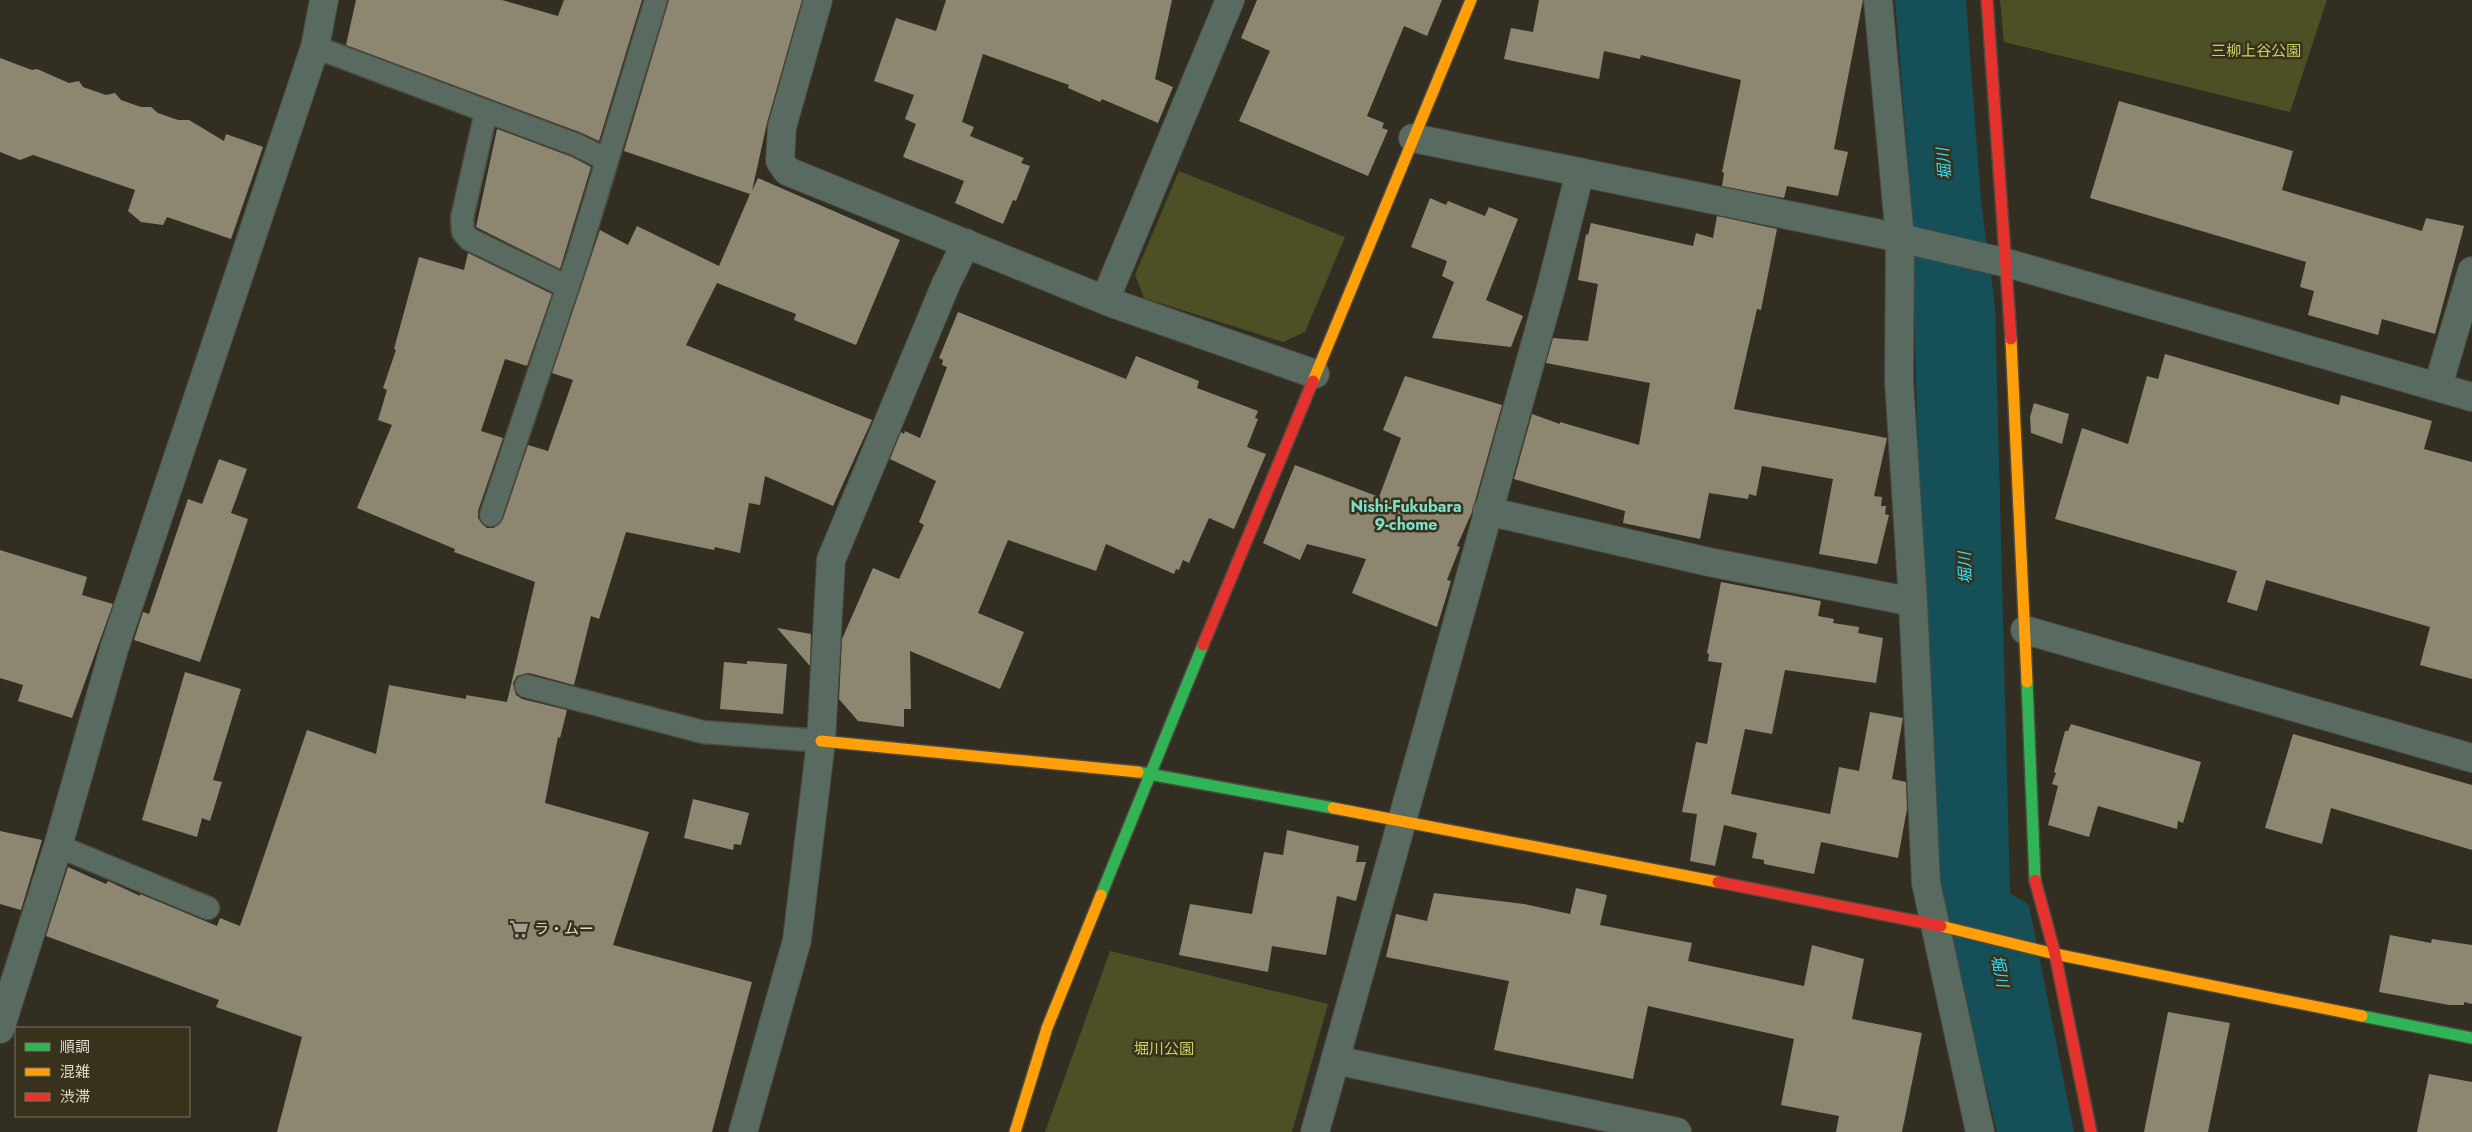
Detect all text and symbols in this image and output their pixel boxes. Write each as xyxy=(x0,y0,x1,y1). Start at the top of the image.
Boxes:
park label: 三柳上谷公園 xyxy=(2211,40,2301,62)
water label: 堀川 xyxy=(1931,145,1957,181)
district label: Nishi-Fukubara 9-chome xyxy=(1350,495,1462,536)
water label: 堀川 xyxy=(1953,550,1977,584)
supermarket icon: ラ・ムー xyxy=(508,918,530,940)
place label: ラ・ムー xyxy=(534,918,594,940)
water label: 堀川 xyxy=(1986,953,2015,991)
legend xyxy=(15,1027,190,1117)
text: 順調 xyxy=(60,1036,90,1058)
park label: 堀川公園 xyxy=(1134,1038,1194,1060)
text: 混雑 xyxy=(60,1061,90,1083)
text: 渋滞 xyxy=(60,1086,90,1108)

